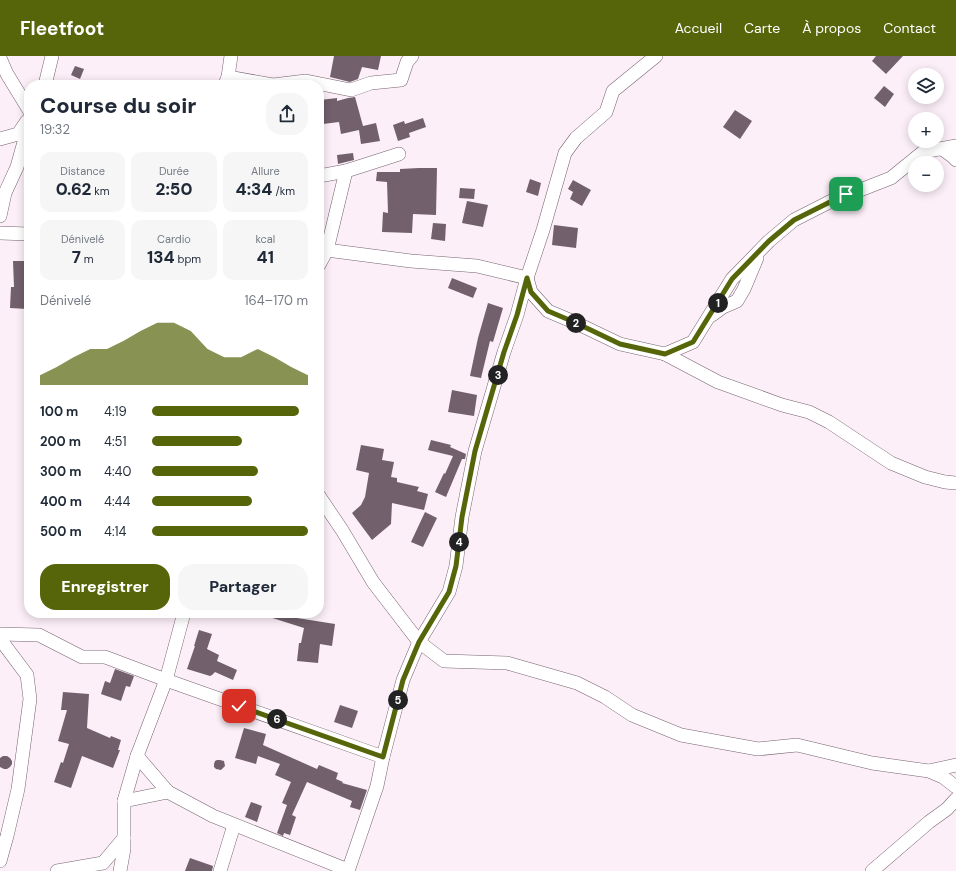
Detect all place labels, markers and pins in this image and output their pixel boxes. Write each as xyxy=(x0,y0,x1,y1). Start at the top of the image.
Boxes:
pin xyxy=(829,177,863,211)
pin: 1 xyxy=(708,293,728,313)
pin: 2 xyxy=(566,313,586,333)
pin: 3 xyxy=(488,365,508,385)
pin: 4 xyxy=(449,532,469,552)
pin xyxy=(222,689,256,723)
pin: 5 xyxy=(388,690,408,710)
pin: 6 xyxy=(267,709,287,729)

